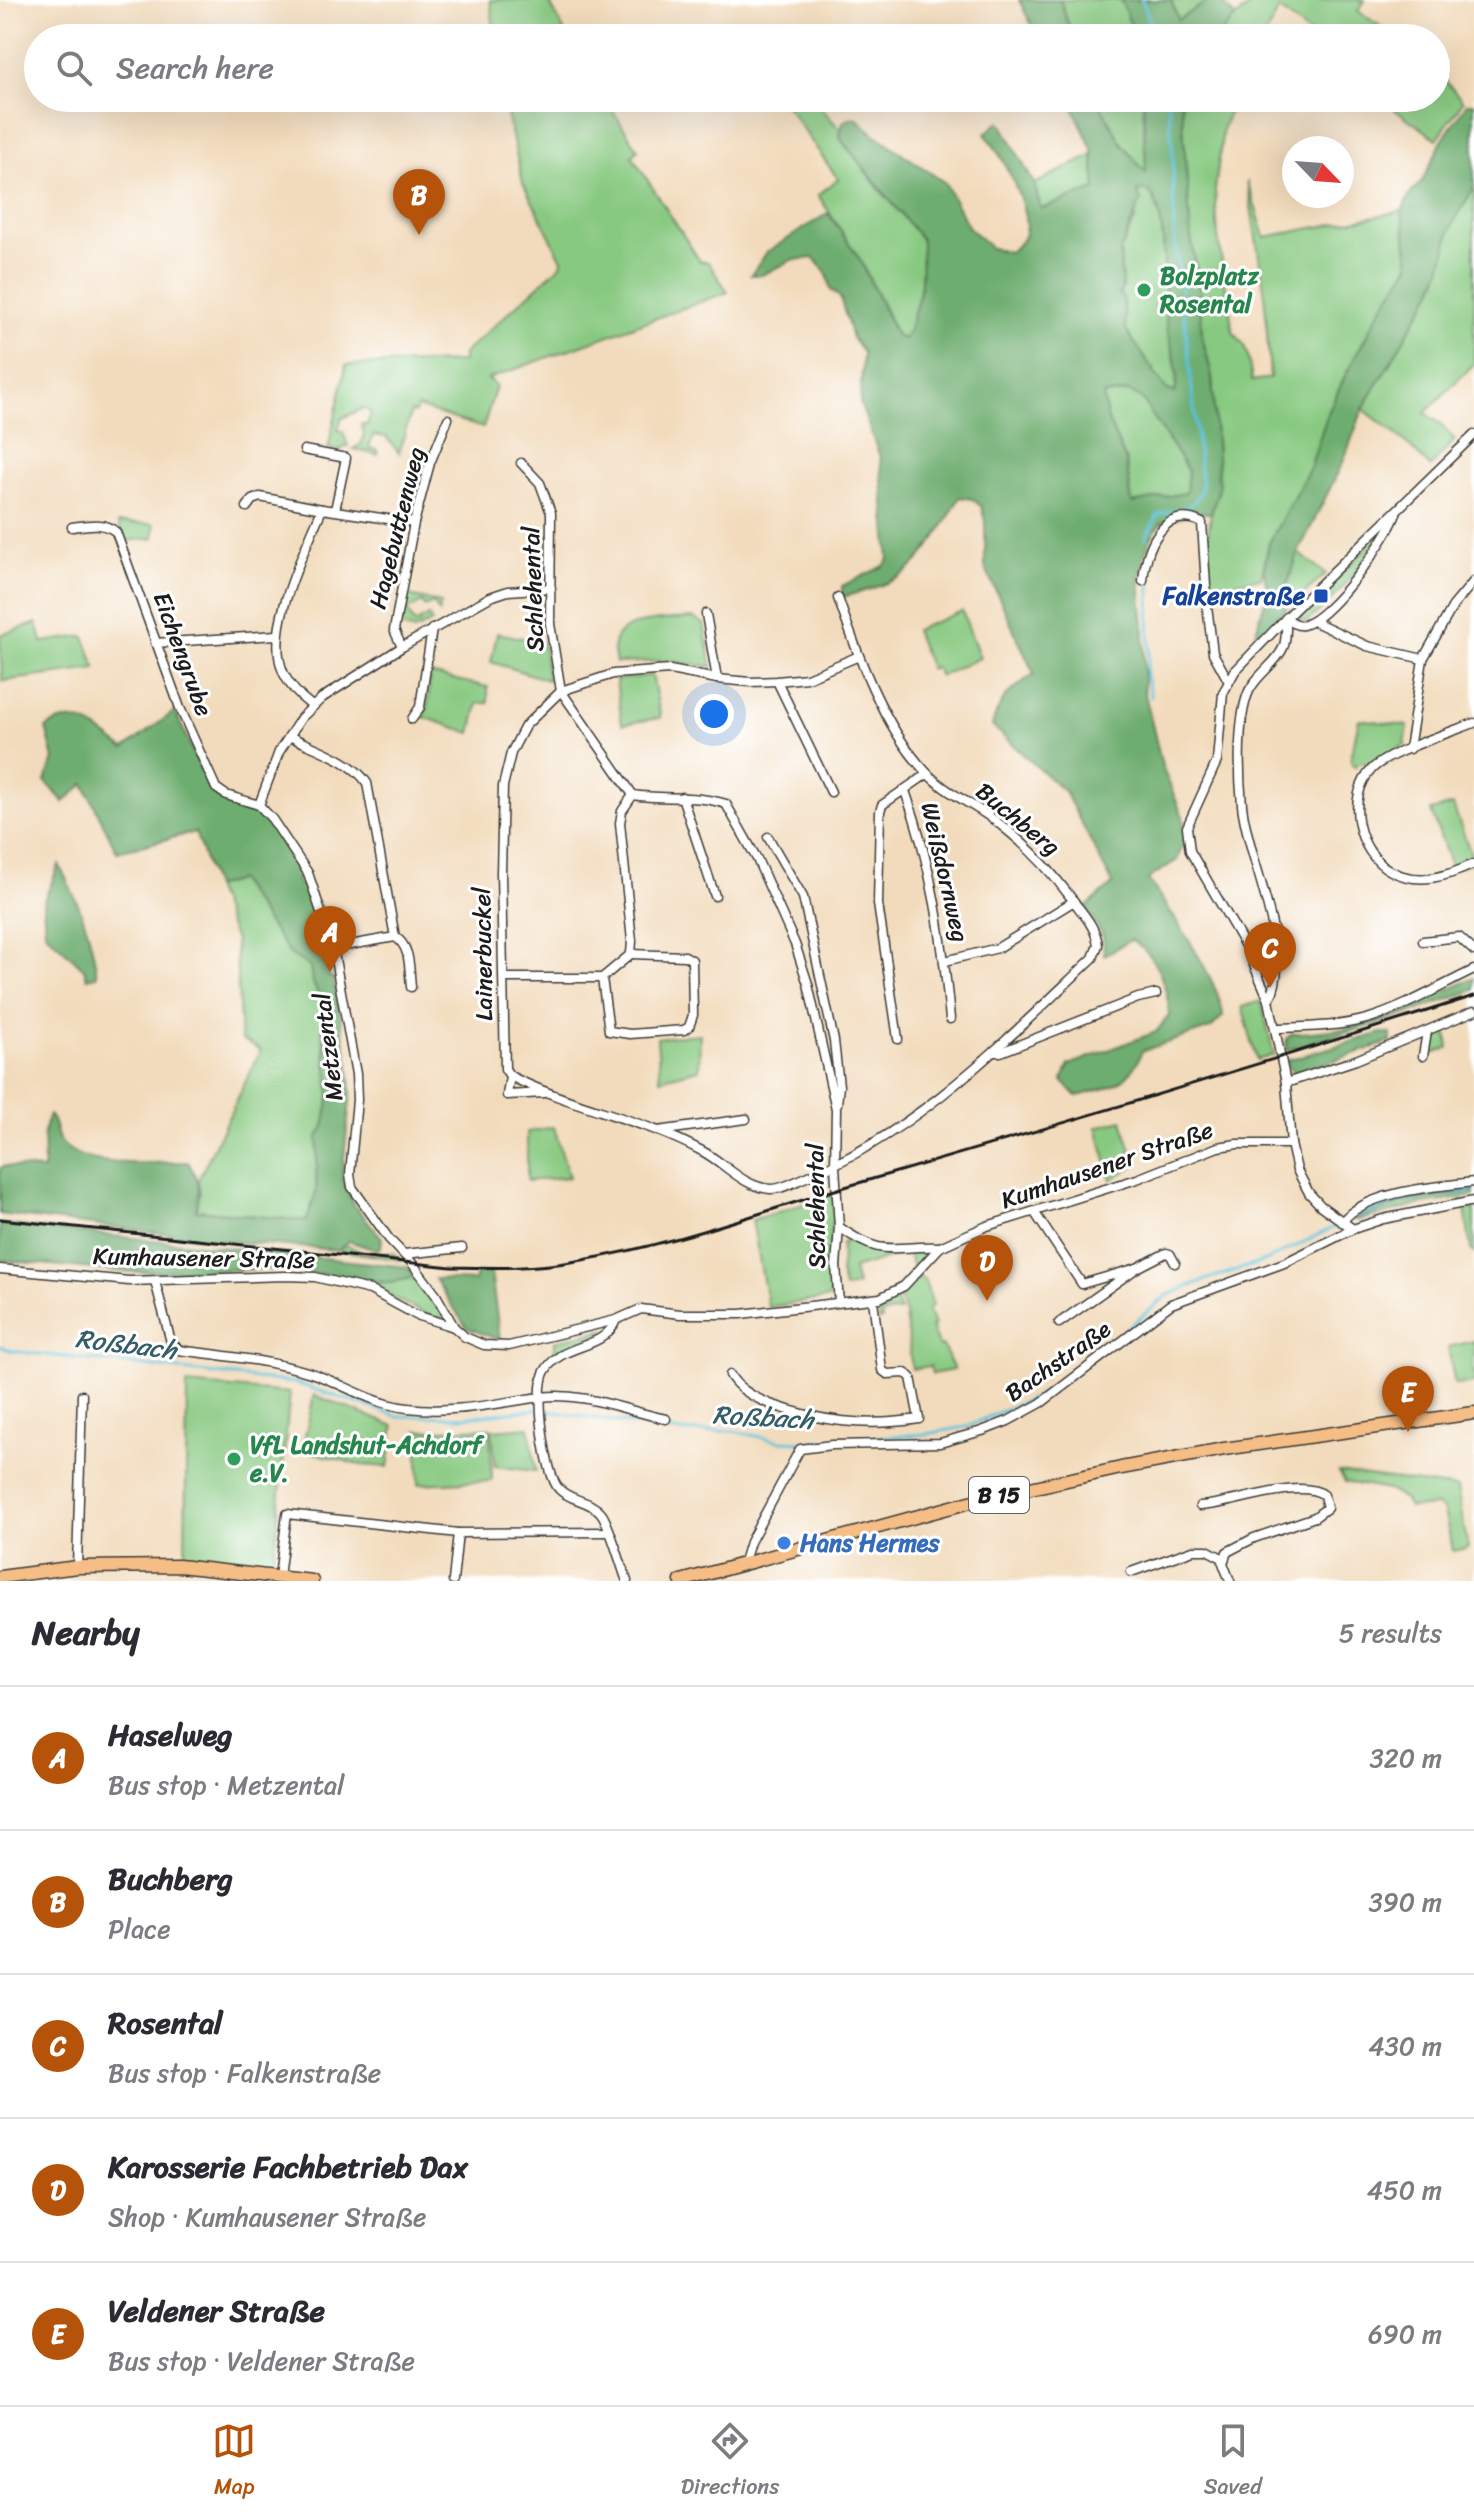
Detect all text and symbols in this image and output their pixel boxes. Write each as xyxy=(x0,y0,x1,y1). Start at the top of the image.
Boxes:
search box xyxy=(24,24,1450,112)
text: Search here xyxy=(116,41,274,95)
icon: search xyxy=(52,46,96,90)
north arrow xyxy=(1282,136,1354,208)
pin: B xyxy=(393,169,445,235)
place label: Bolzplatz Rosental xyxy=(1159,255,1260,325)
marker: Bolzplatz Rosental xyxy=(1135,281,1153,299)
street label: Hagebuttenweg xyxy=(357,443,437,613)
street label: Schlehental xyxy=(510,525,556,652)
place label: Falkenstraße xyxy=(1162,575,1306,617)
street label: Eichengrube xyxy=(141,586,225,722)
marker: Falkenstraße xyxy=(1312,587,1330,605)
your location xyxy=(694,694,734,734)
street label: Buchberg xyxy=(966,771,1070,867)
street label: Weißdornweg xyxy=(909,798,981,946)
street label: Lainerbuckel xyxy=(461,886,505,1021)
pin: A xyxy=(304,906,356,972)
pin: C xyxy=(1244,922,1296,988)
street label: Metzental xyxy=(300,989,355,1103)
street label: Kumhausener Straße xyxy=(995,1109,1219,1221)
street label: Schlehental xyxy=(794,1142,838,1269)
street label: Kumhausener Straße xyxy=(92,1235,316,1281)
pin: D xyxy=(961,1235,1013,1301)
street label: Bachstraße xyxy=(996,1309,1120,1413)
water label: Roßbach xyxy=(73,1315,181,1373)
pin: E xyxy=(1382,1366,1434,1432)
water label: Roßbach xyxy=(711,1391,817,1443)
place label: VfL Landshut-Achdorf e.V. xyxy=(249,1424,485,1494)
marker: VfL Landshut-Achdorf e.V. xyxy=(225,1450,243,1468)
road number: B 15 xyxy=(969,1477,1029,1513)
place label: Hans Hermes xyxy=(800,1522,940,1564)
marker: Hans Hermes xyxy=(775,1534,793,1552)
text: Nearby xyxy=(32,1603,140,1663)
text: 5 results xyxy=(1339,1610,1442,1656)
text: Haselweg xyxy=(108,1708,232,1762)
text: A xyxy=(49,1735,67,1781)
text: 320 m xyxy=(1370,1735,1442,1781)
text: Bus stop · Metzental xyxy=(108,1762,345,1808)
text: Buchberg xyxy=(108,1852,233,1906)
text: B xyxy=(50,1879,66,1925)
text: 390 m xyxy=(1369,1879,1442,1925)
text: Place xyxy=(108,1906,171,1952)
text: Rosental xyxy=(108,1996,223,2050)
text: C xyxy=(50,2023,66,2069)
text: 430 m xyxy=(1368,2023,1442,2069)
text: Bus stop · Falkenstraße xyxy=(108,2050,381,2096)
text: Karosserie Fachbetrieb Dax xyxy=(108,2140,468,2194)
text: D xyxy=(50,2167,66,2213)
text: 450 m xyxy=(1367,2167,1442,2213)
text: Shop · Kumhausener Straße xyxy=(108,2194,426,2240)
text: Veldener Straße xyxy=(108,2284,325,2338)
text: E xyxy=(51,2311,65,2357)
text: 690 m xyxy=(1368,2311,1442,2357)
text: Bus stop · Veldener Straße xyxy=(108,2338,415,2384)
tab: Map xyxy=(212,2419,256,2506)
tab: Directions xyxy=(681,2419,779,2506)
tab: Saved xyxy=(1204,2419,1262,2506)

